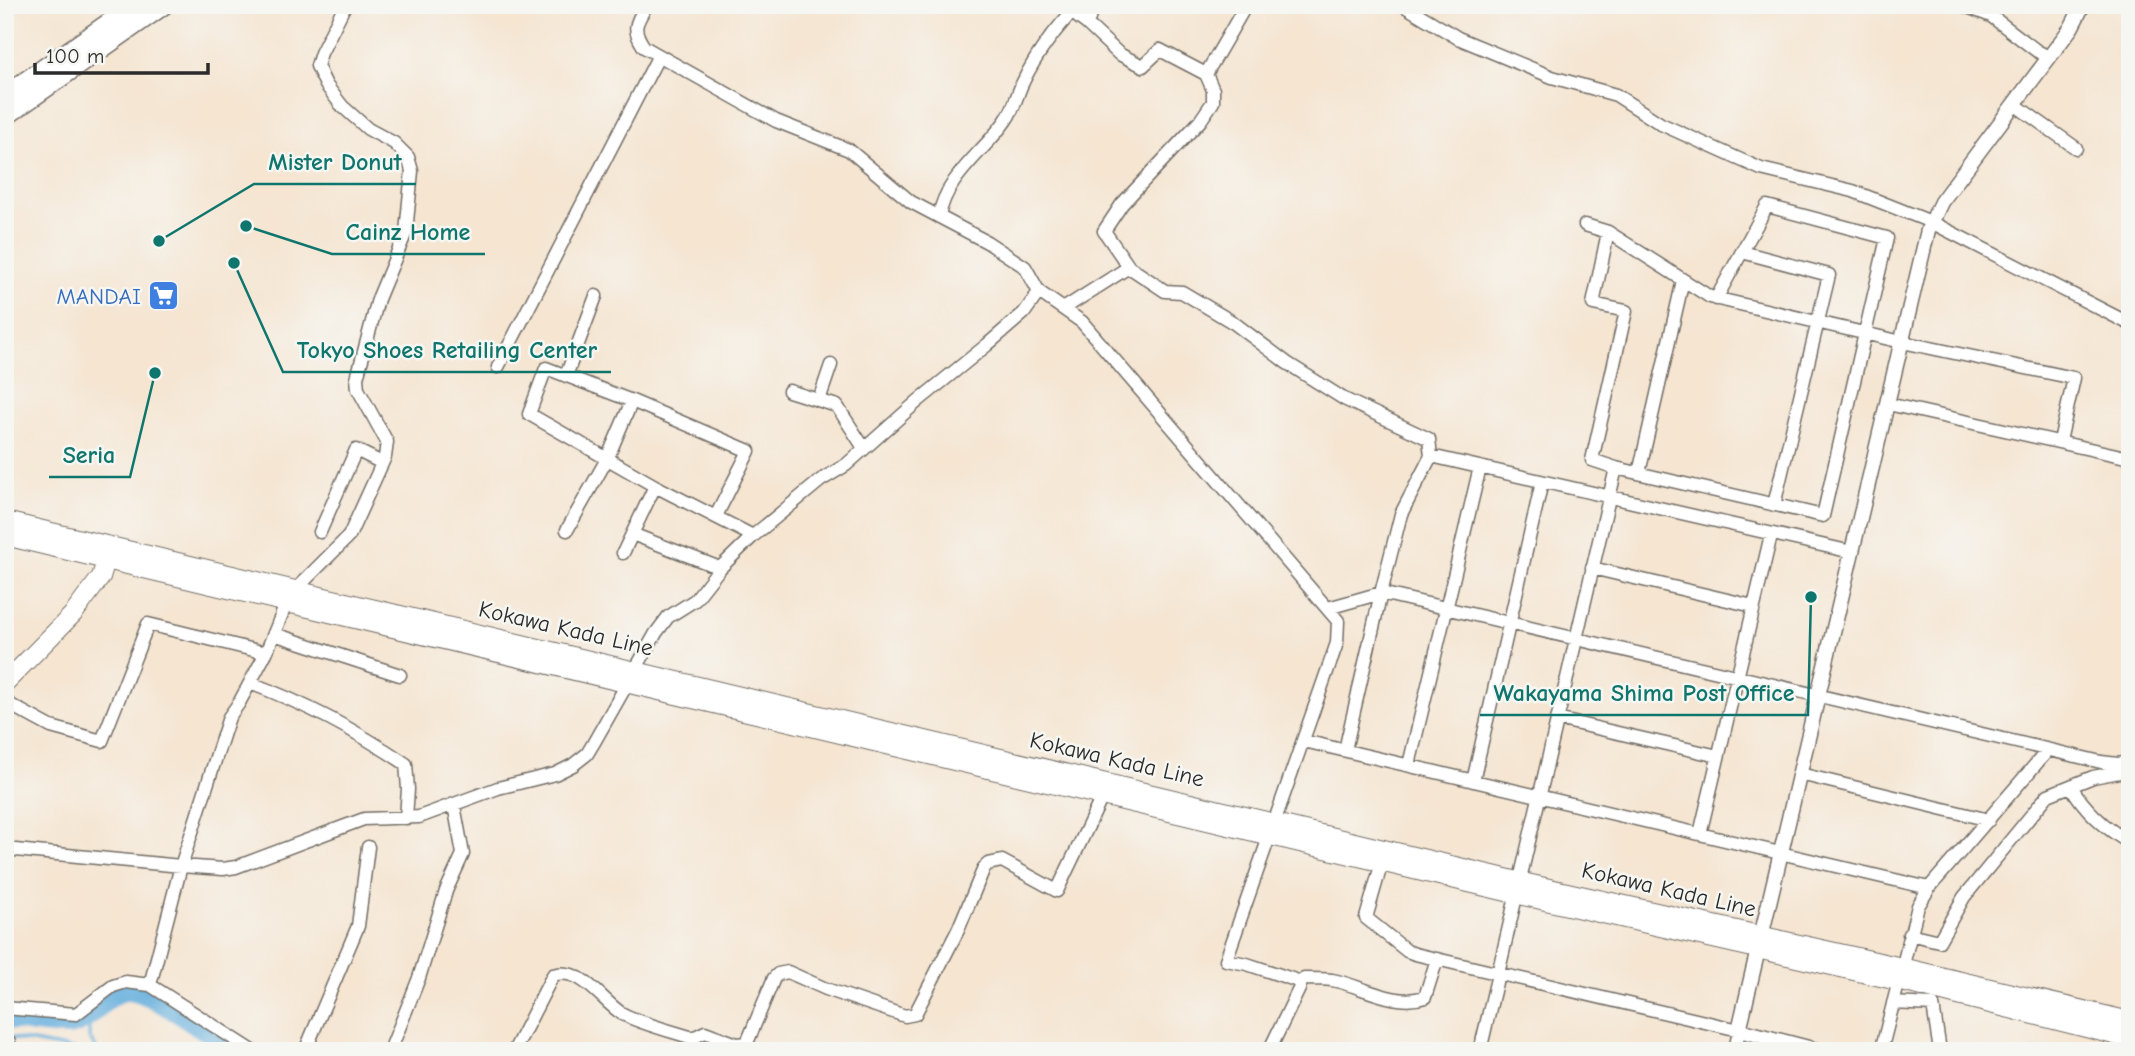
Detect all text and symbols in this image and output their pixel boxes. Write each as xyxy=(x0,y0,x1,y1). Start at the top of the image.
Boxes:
scale bar xyxy=(35,32,208,76)
text: 100 m xyxy=(46,44,104,68)
callout: Mister Donut xyxy=(254,139,416,184)
text: Mister Donut xyxy=(268,148,403,176)
callout: Cainz Home xyxy=(332,209,485,254)
text: Cainz Home xyxy=(346,218,471,246)
supermarket icon: MANDAI xyxy=(147,279,181,313)
place label: MANDAI xyxy=(56,283,141,310)
callout: Tokyo Shoes Retailing Center xyxy=(283,327,611,372)
text: Tokyo Shoes Retailing Center xyxy=(297,336,597,364)
callout: Seria xyxy=(49,432,130,477)
text: Seria xyxy=(63,441,115,469)
street label: Kokawa Kada Line xyxy=(476,595,656,662)
callout: Wakayama Shima Post Office xyxy=(1480,670,1808,715)
text: Wakayama Shima Post Office xyxy=(1494,679,1795,707)
street label: Kokawa Kada Line xyxy=(1027,726,1207,793)
street label: Kokawa Kada Line xyxy=(1579,856,1759,923)

